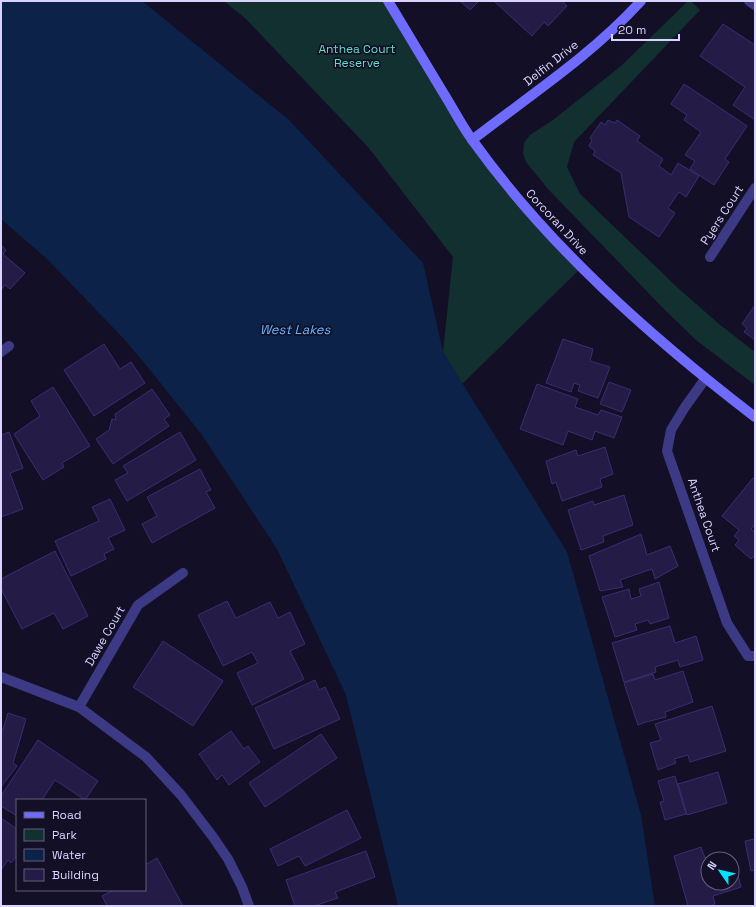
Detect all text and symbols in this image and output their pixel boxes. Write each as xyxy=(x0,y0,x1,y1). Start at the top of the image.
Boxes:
scale bar xyxy=(612,16,679,42)
text: 20 m xyxy=(618,22,646,38)
street label: Delfin Drive xyxy=(520,37,582,89)
park label: Anthea Court Reserve xyxy=(318,41,396,71)
street label: Pyers Court xyxy=(697,182,747,248)
street label: Corcoran Drive xyxy=(522,186,592,258)
water label: West Lakes xyxy=(260,321,331,338)
street label: Anthea Court xyxy=(684,476,724,554)
street label: Dawe Court xyxy=(81,603,129,669)
legend xyxy=(16,799,146,891)
text: Road xyxy=(52,807,81,823)
text: Park xyxy=(52,827,77,843)
text: Water xyxy=(52,847,86,863)
north arrow xyxy=(700,851,740,891)
text: N xyxy=(704,858,720,872)
text: Building xyxy=(52,867,99,883)

